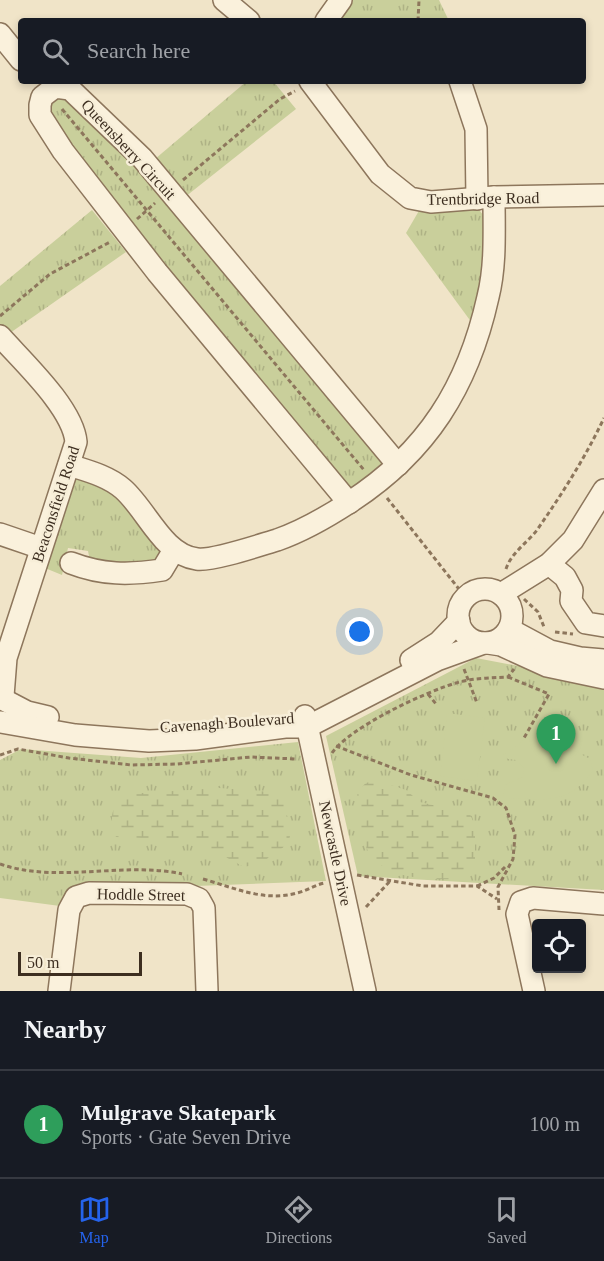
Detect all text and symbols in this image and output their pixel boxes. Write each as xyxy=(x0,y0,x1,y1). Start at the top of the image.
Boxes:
search box xyxy=(18,18,586,84)
icon: search xyxy=(39,35,72,68)
text: Search here xyxy=(87,38,190,63)
street label: Queensberry Circuit xyxy=(77,96,180,204)
street label: Trentbridge Road xyxy=(427,189,540,209)
street label: Beaconsfield Road xyxy=(29,444,82,564)
your location xyxy=(345,617,374,646)
street label: Cavenagh Boulevard xyxy=(159,709,295,737)
pin: 1 xyxy=(536,714,576,764)
street label: Newcastle Drive xyxy=(316,799,355,907)
street label: Hoddle Street xyxy=(97,885,186,904)
map controls xyxy=(532,919,586,973)
button: locate xyxy=(532,919,586,973)
scale bar xyxy=(18,949,142,976)
text: 50 m xyxy=(27,954,59,971)
text: Nearby xyxy=(24,1015,106,1044)
text: Mulgrave Skatepark xyxy=(81,1100,276,1125)
text: 1 xyxy=(39,1113,49,1135)
text: 100 m xyxy=(529,1113,580,1135)
text: Sports · Gate Seven Drive xyxy=(81,1126,291,1148)
tab: Map xyxy=(78,1193,111,1247)
tab: Directions xyxy=(266,1193,332,1247)
tab: Saved xyxy=(487,1193,526,1247)

